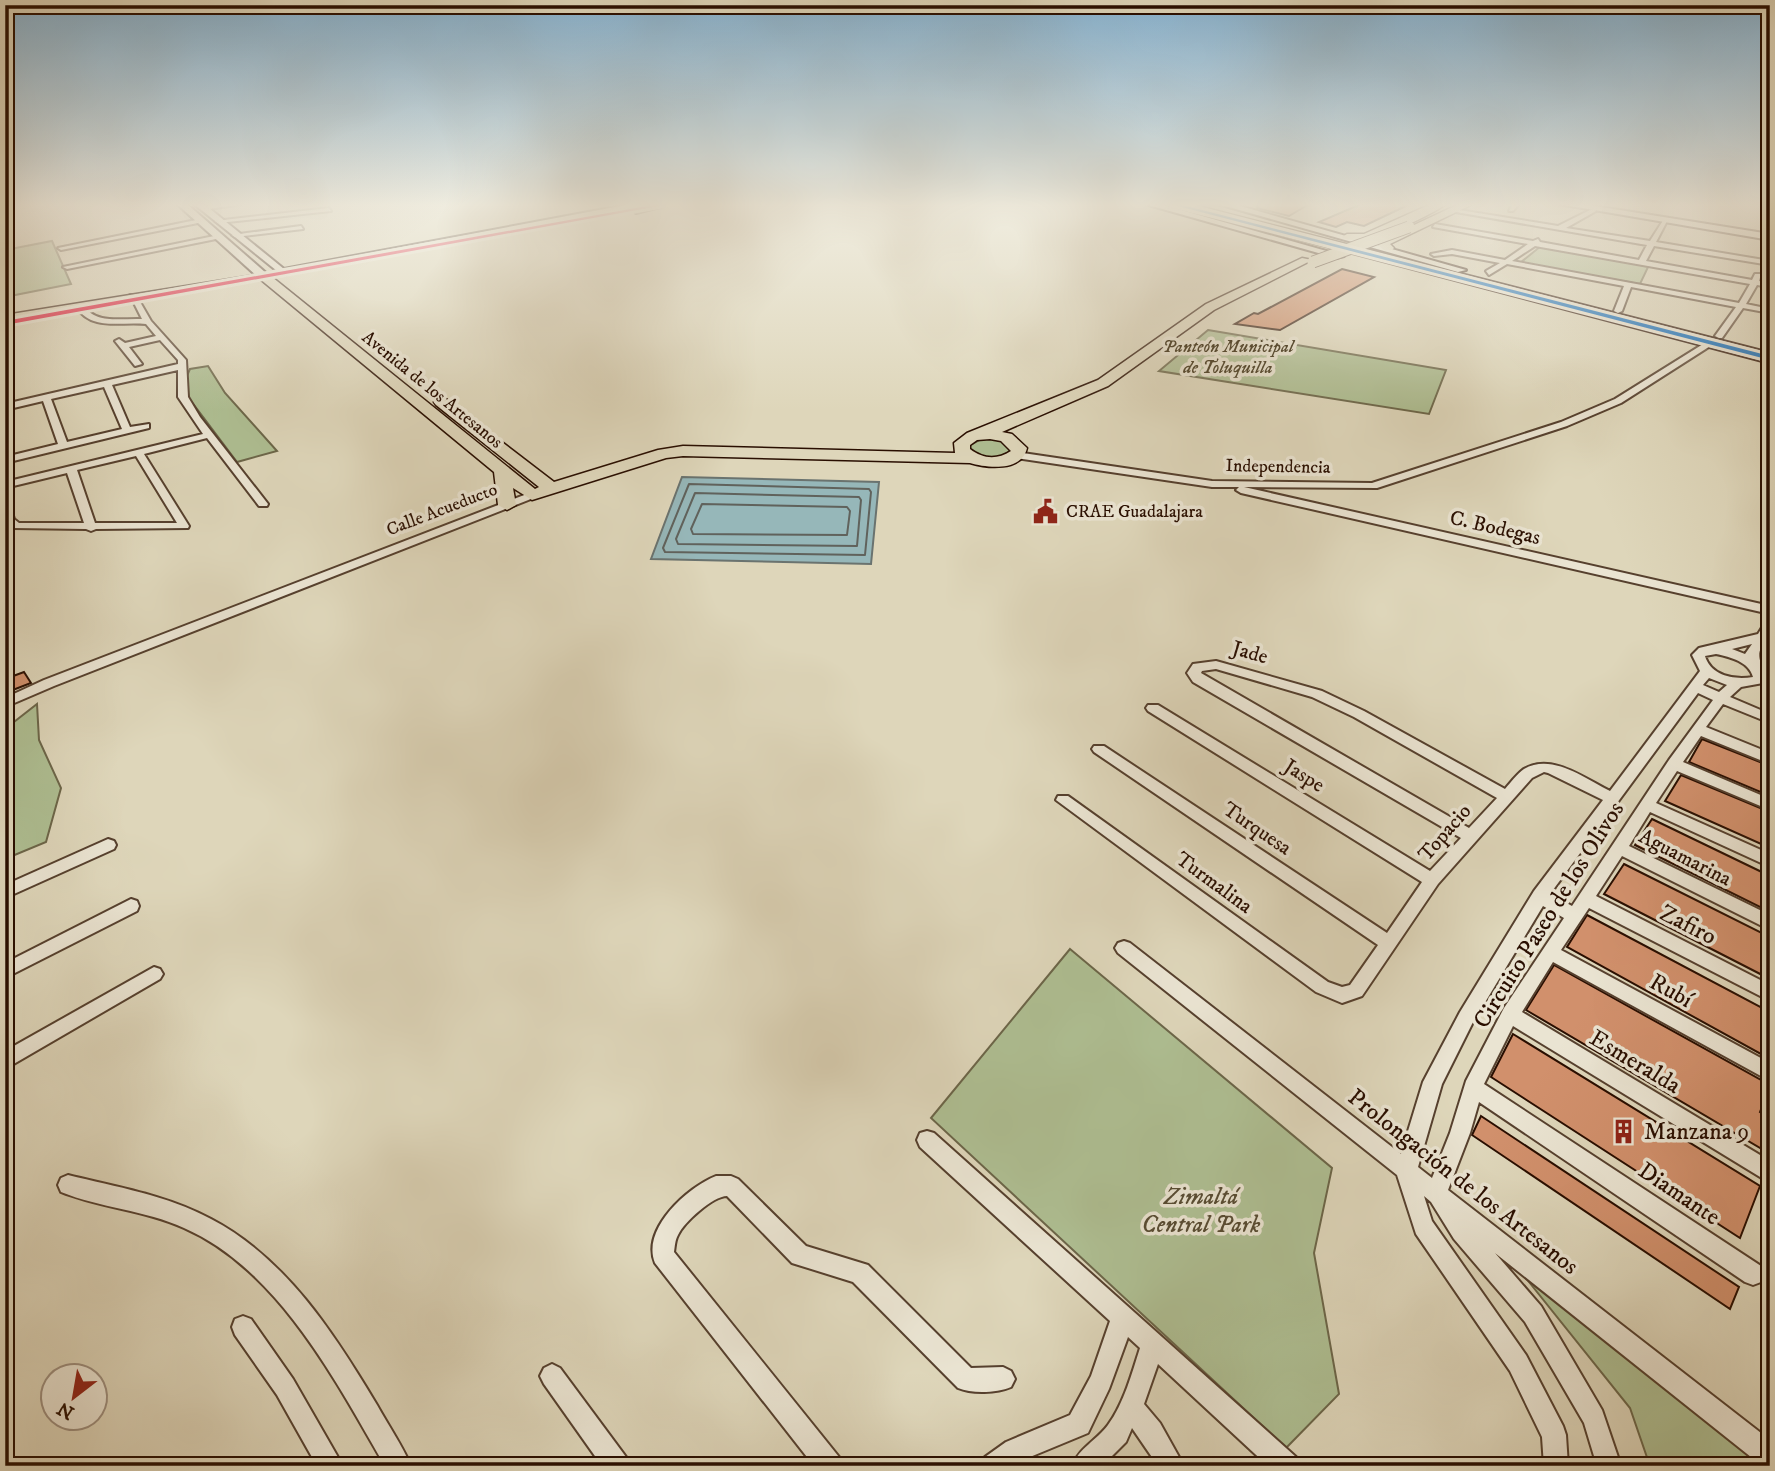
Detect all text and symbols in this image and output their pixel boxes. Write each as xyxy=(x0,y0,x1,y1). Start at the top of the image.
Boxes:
street label: Avenida de los Artesanos xyxy=(357,327,507,453)
park label: Panteón Municipal de Toluquilla xyxy=(1162,336,1296,379)
street label: Independencia xyxy=(1225,455,1331,479)
street label: Calle Acueducto xyxy=(383,479,501,541)
public building icon: CRAE Guadalajara xyxy=(1032,498,1060,526)
place label: CRAE Guadalajara xyxy=(1066,501,1203,523)
street label: C. Bodegas xyxy=(1447,505,1543,551)
street label: Jade xyxy=(1227,635,1271,671)
street label: Jaspe xyxy=(1277,752,1329,799)
street label: Circuito Paseo de los Olivos xyxy=(1467,796,1631,1034)
street label: Turquesa xyxy=(1218,797,1296,861)
street label: Topacio xyxy=(1413,799,1477,867)
street label: Aguamarina xyxy=(1634,824,1736,892)
street label: Turmalina xyxy=(1171,846,1258,920)
street label: Zafiro xyxy=(1655,898,1721,952)
street label: Rubí xyxy=(1644,967,1700,1016)
street label: Esmeralda xyxy=(1584,1023,1687,1101)
street label: Prolongación de los Artesanos xyxy=(1342,1083,1584,1281)
place label: Manzana 9 xyxy=(1644,1117,1749,1147)
building icon: Manzana 9 xyxy=(1610,1118,1638,1146)
street label: Diamante xyxy=(1632,1156,1726,1232)
park label: Zimaltá Central Park xyxy=(1142,1182,1260,1240)
north arrow xyxy=(38,1362,108,1432)
text: N xyxy=(53,1396,79,1424)

